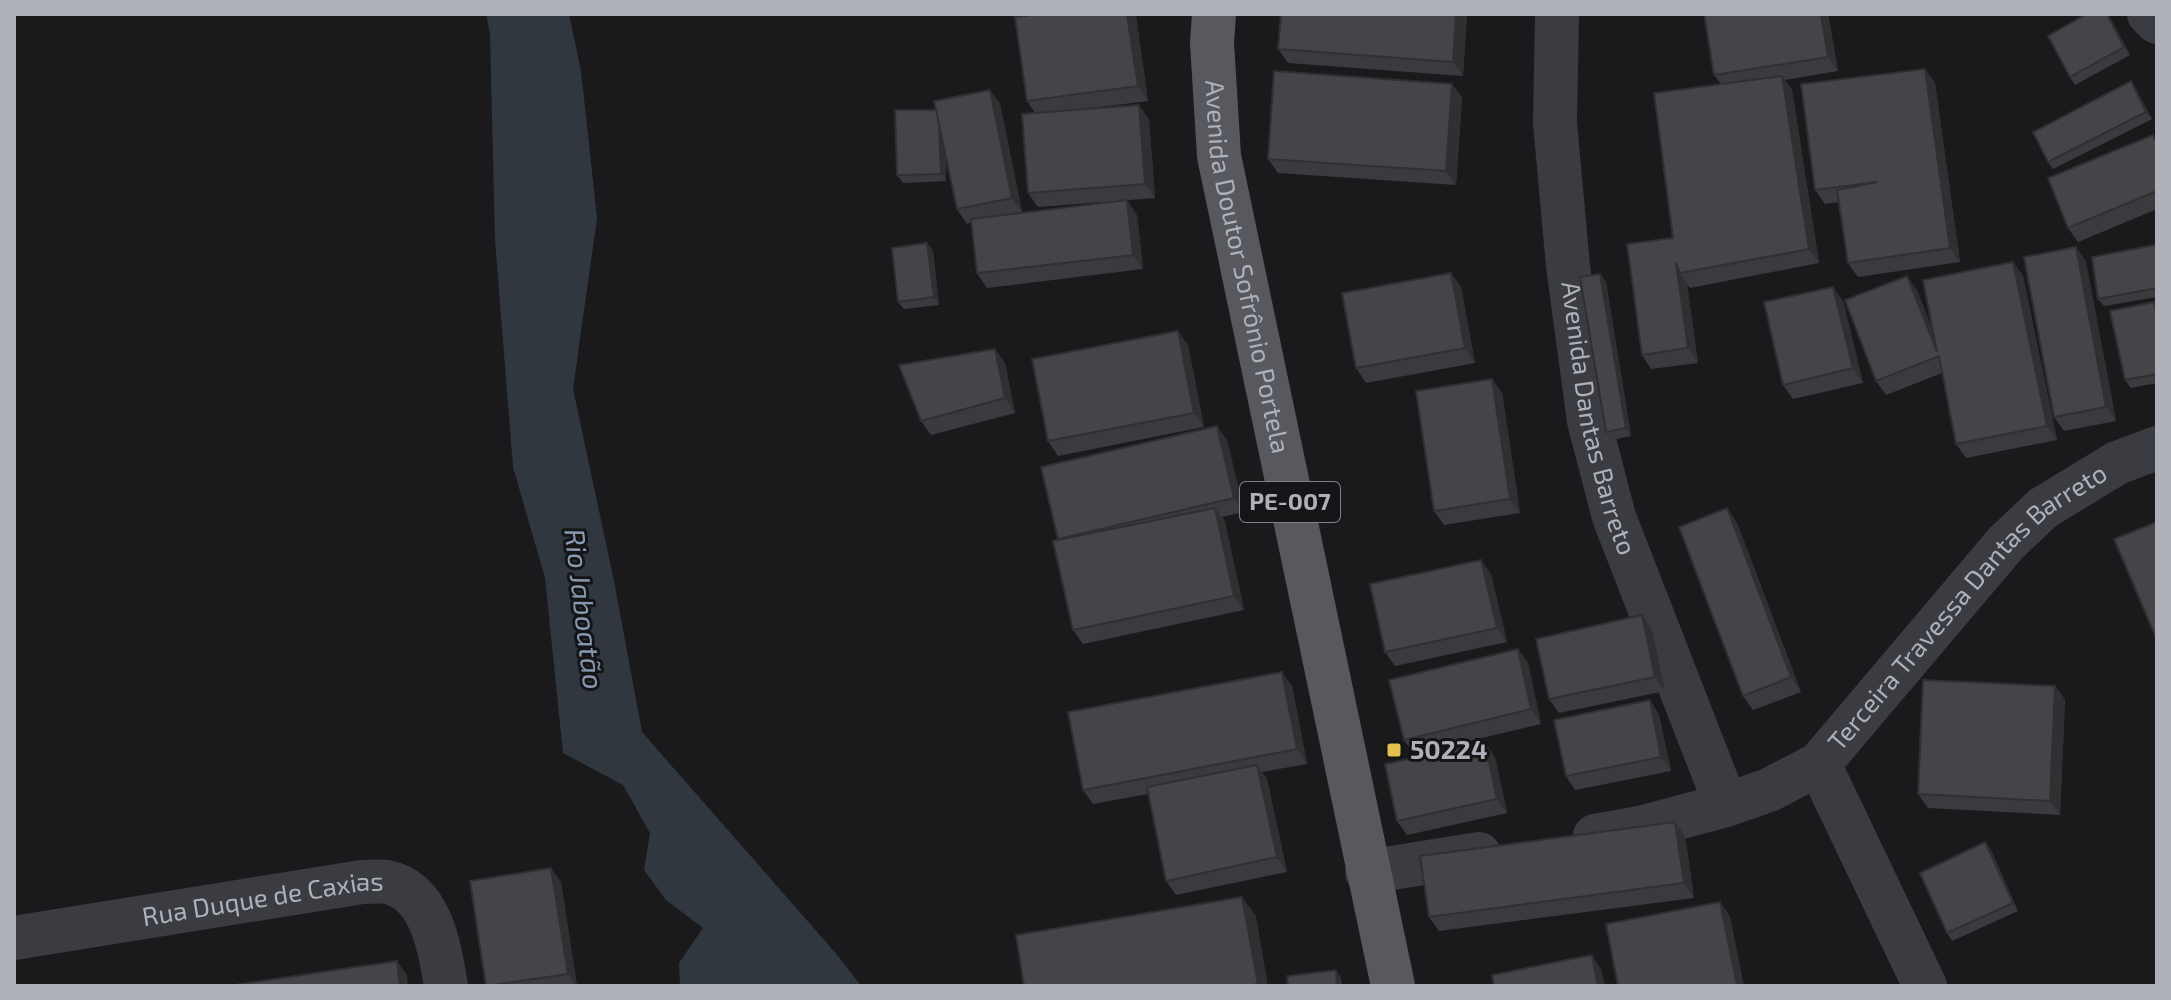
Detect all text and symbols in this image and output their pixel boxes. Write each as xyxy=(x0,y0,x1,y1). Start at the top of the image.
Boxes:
street label: Avenida Doutor Sofrônio Portela xyxy=(1200,79,1298,456)
street label: Avenida Dantas Barreto xyxy=(1556,279,1644,559)
street label: Terceira Travessa Dantas Barreto xyxy=(1820,456,2112,756)
road number: PE-007 xyxy=(1240,482,1340,522)
water label: Rio Jaboatão xyxy=(558,527,612,691)
place label: 50224 xyxy=(1410,733,1488,764)
marker: 50224 xyxy=(1385,741,1403,759)
street label: Rua Duque de Caxias xyxy=(140,864,384,931)

